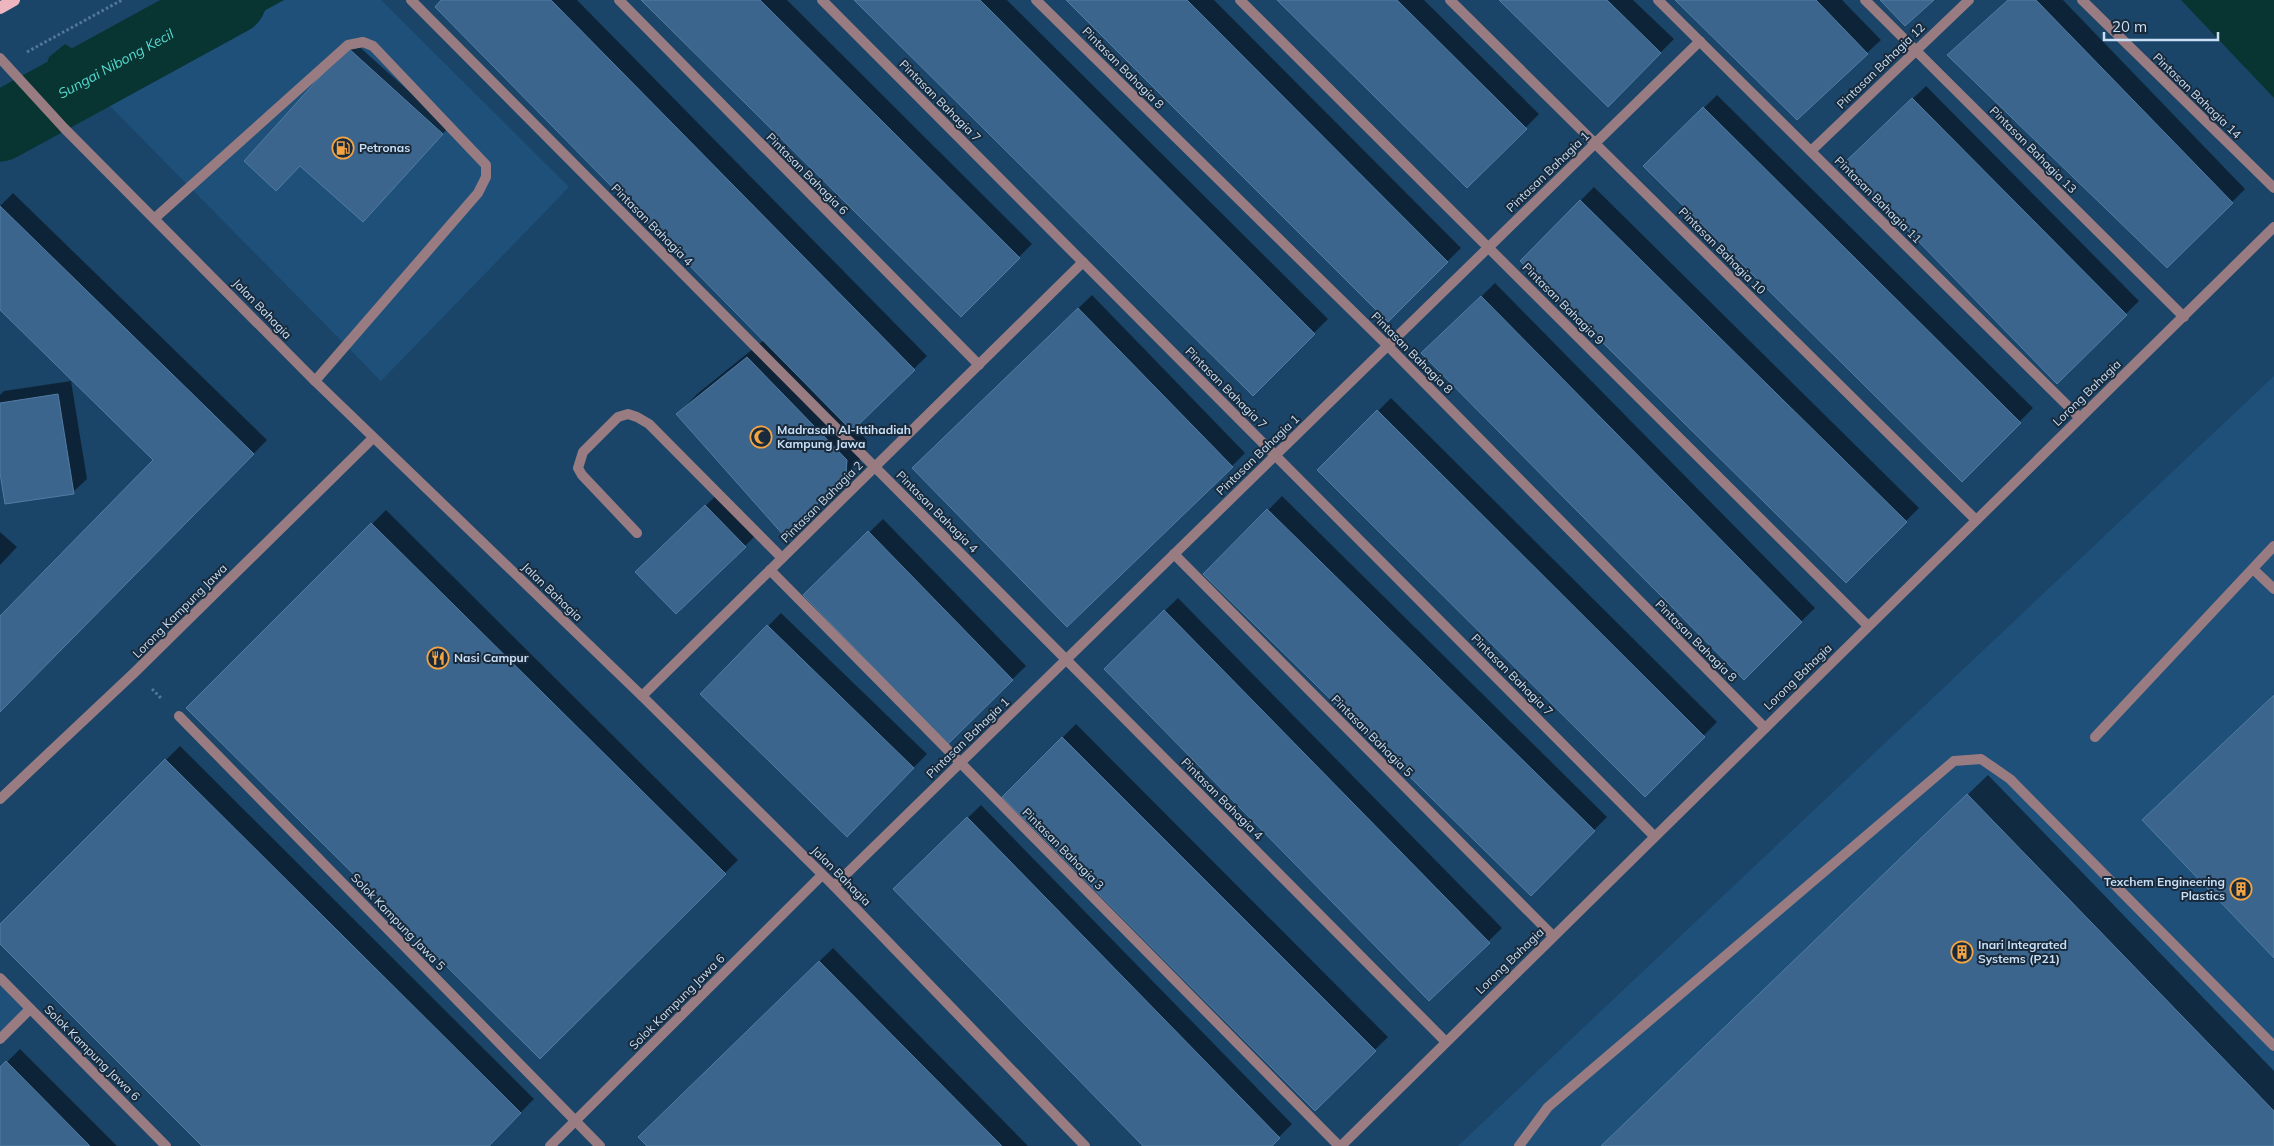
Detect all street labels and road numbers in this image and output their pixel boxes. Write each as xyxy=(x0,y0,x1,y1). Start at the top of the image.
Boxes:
street label: Pintasan Bahagia 12 xyxy=(1833,20,1928,112)
street label: Pintasan Bahagia 8 xyxy=(1079,24,1167,112)
street label: Pintasan Bahagia 14 xyxy=(2150,50,2245,142)
street label: Pintasan Bahagia 7 xyxy=(896,57,984,145)
street label: Pintasan Bahagia 13 xyxy=(1987,103,2080,196)
street label: Pintasan Bahagia 1 xyxy=(1503,128,1592,215)
street label: Pintasan Bahagia 6 xyxy=(763,130,851,218)
street label: Pintasan Bahagia 11 xyxy=(1832,153,1925,246)
street label: Pintasan Bahagia 4 xyxy=(608,181,696,269)
street label: Pintasan Bahagia 10 xyxy=(1676,204,1769,297)
street label: Pintasan Bahagia 9 xyxy=(1519,260,1607,348)
street label: Jalan Bahagia xyxy=(230,275,295,342)
street label: Pintasan Bahagia 8 xyxy=(1368,309,1456,397)
street label: Pintasan Bahagia 7 xyxy=(1182,344,1270,432)
street label: Lorong Bahagia xyxy=(2050,356,2124,429)
street label: Pintasan Bahagia 1 xyxy=(1213,411,1302,498)
street label: Pintasan Bahagia 2 xyxy=(778,458,866,546)
street label: Pintasan Bahagia 4 xyxy=(893,468,981,556)
street label: Jalan Bahagia xyxy=(519,559,586,624)
street label: Lorong Kampung Jawa xyxy=(129,560,230,661)
street label: Pintasan Bahagia 8 xyxy=(1652,597,1740,685)
street label: Pintasan Bahagia 7 xyxy=(1468,631,1556,719)
street label: Lorong Bahagia xyxy=(1761,640,1835,713)
street label: Pintasan Bahagia 5 xyxy=(1328,692,1416,780)
street label: Pintasan Bahagia 1 xyxy=(923,694,1012,781)
street label: Pintasan Bahagia 4 xyxy=(1178,755,1266,843)
street label: Pintasan Bahagia 3 xyxy=(1019,805,1107,893)
street label: Jalan Bahagia xyxy=(808,843,874,909)
street label: Solok Kampung Jawa 5 xyxy=(348,870,449,973)
street label: Lorong Bahagia xyxy=(1473,924,1547,997)
street label: Solok Kampung Jawa 6 xyxy=(626,951,728,1053)
street label: Solok Kampung Jawa 6 xyxy=(41,1002,143,1104)

